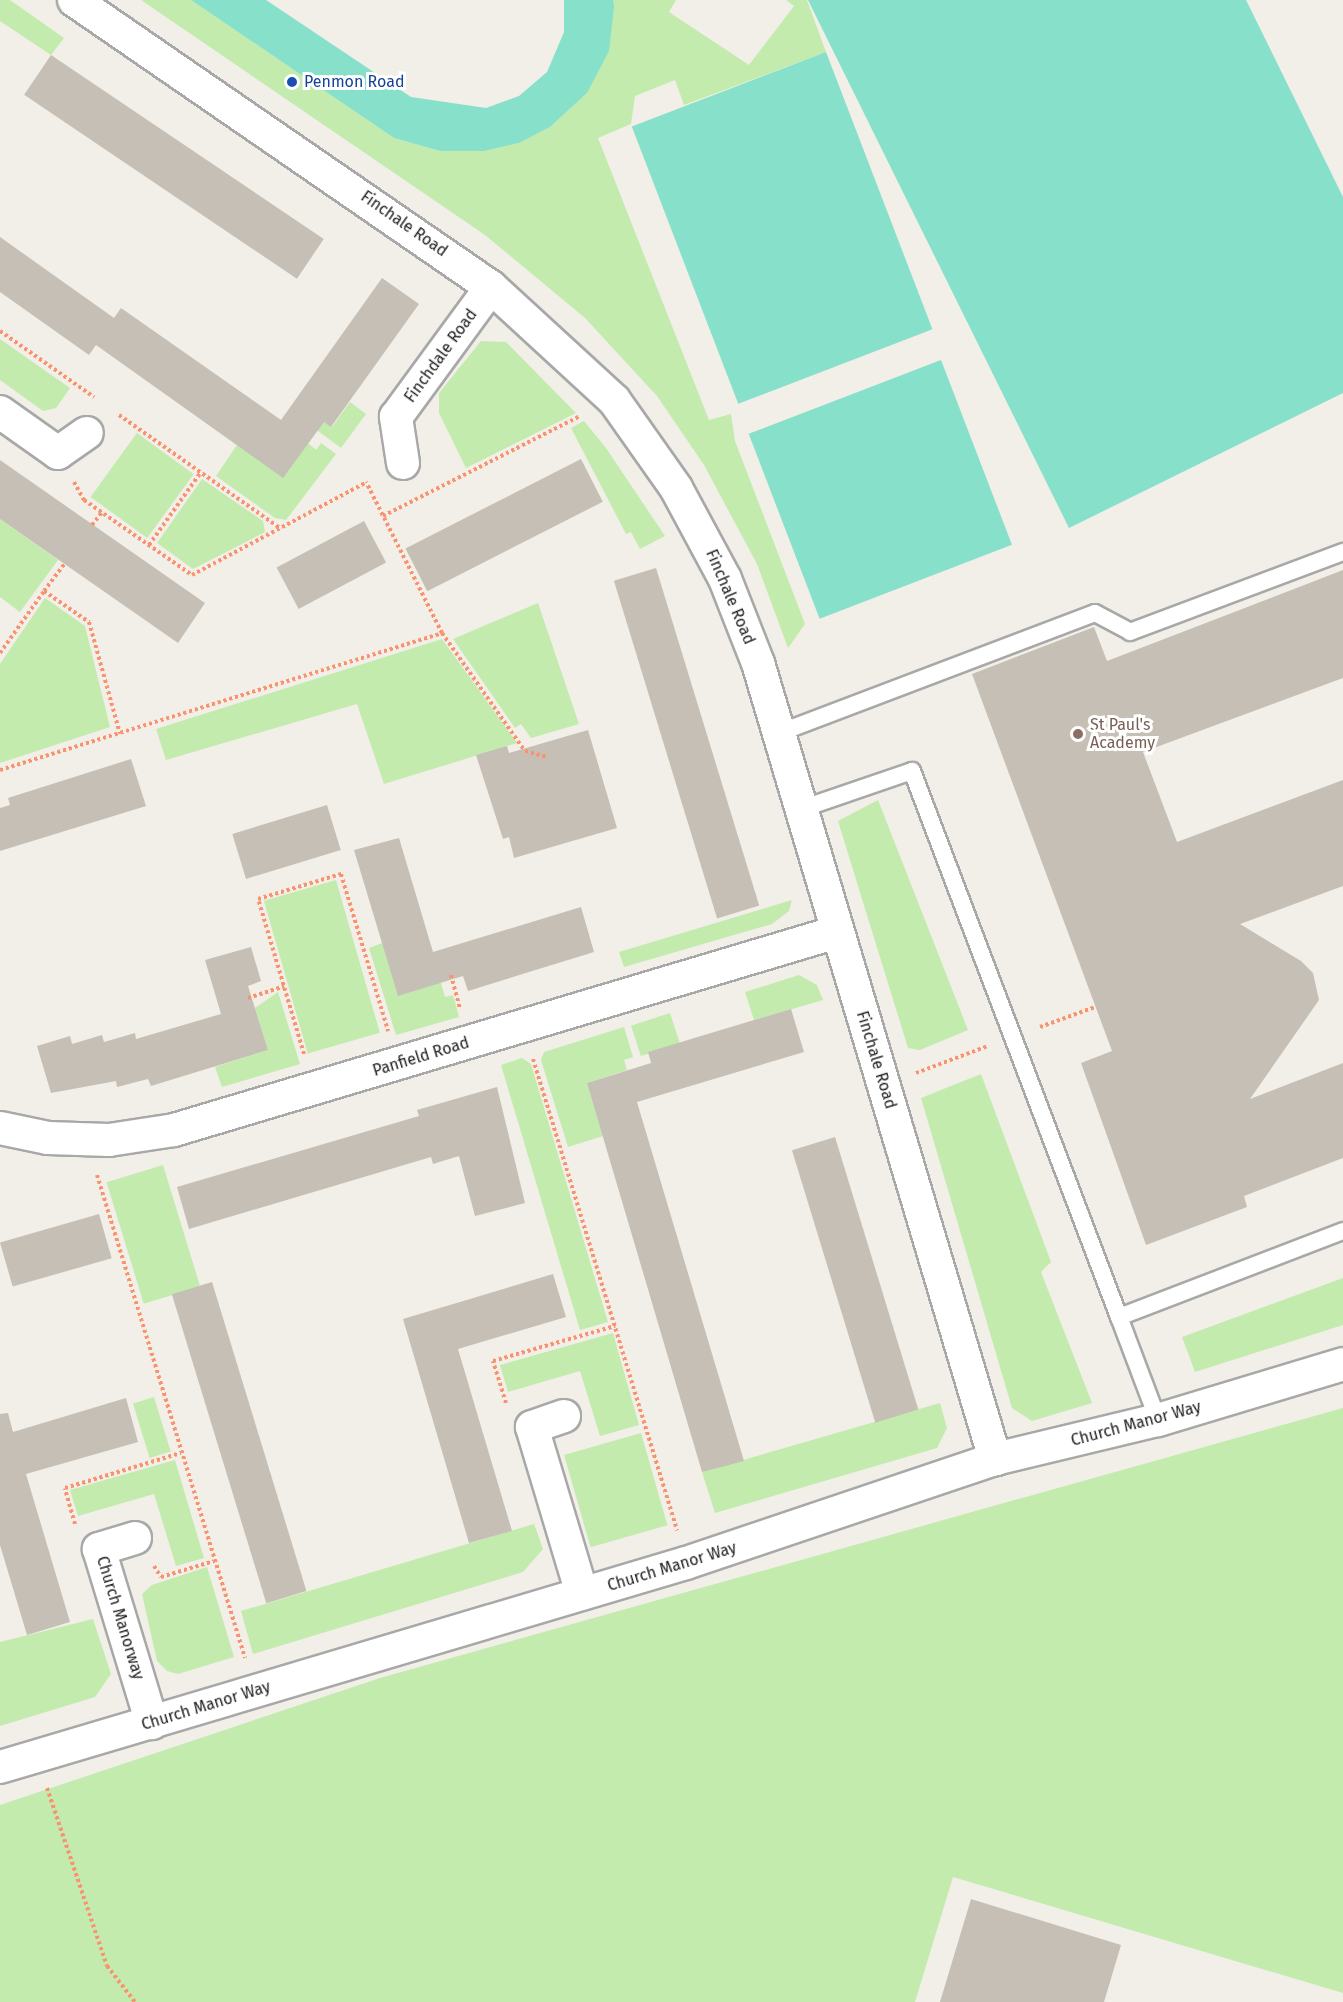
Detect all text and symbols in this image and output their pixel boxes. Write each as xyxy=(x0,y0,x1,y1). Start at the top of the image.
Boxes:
place label: Penmon Road xyxy=(304,72,404,92)
marker: Penmon Road xyxy=(285,75,299,89)
street label: Finchale Road xyxy=(357,187,451,261)
street label: Finchdale Road xyxy=(401,306,481,406)
street label: Finchale Road xyxy=(701,547,759,647)
place label: St Paul's Academy xyxy=(1090,715,1155,753)
marker: St Paul's Academy xyxy=(1071,727,1085,741)
street label: Finchale Road xyxy=(852,1009,900,1111)
street label: Panfield Road xyxy=(371,1033,471,1081)
street label: Church Manor Way xyxy=(1069,1397,1203,1451)
street label: Church Manor Way xyxy=(605,1538,739,1596)
street label: Church Manorway xyxy=(92,1554,148,1682)
street label: Church Manor Way xyxy=(139,1677,273,1735)

